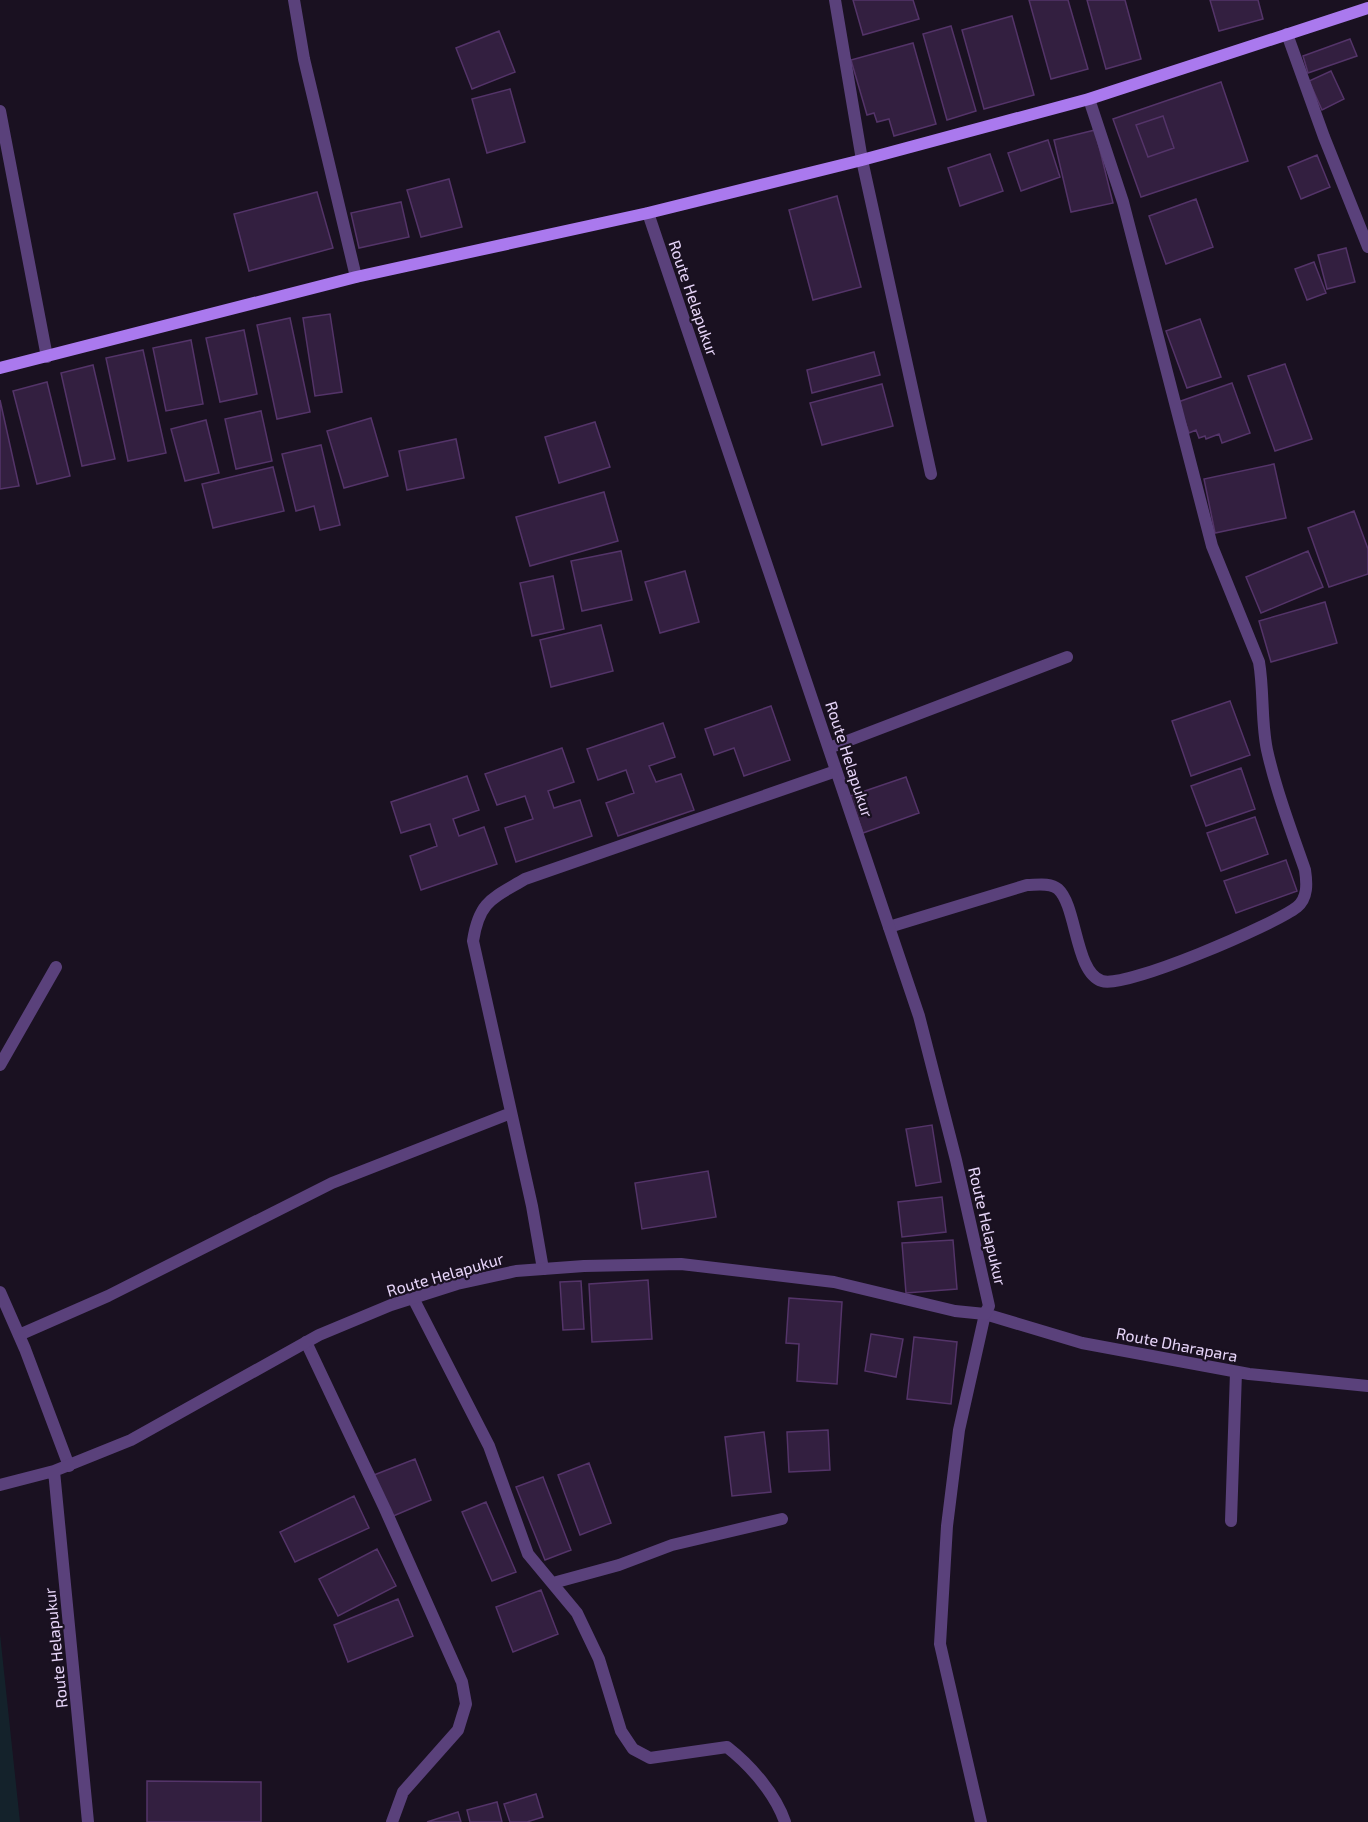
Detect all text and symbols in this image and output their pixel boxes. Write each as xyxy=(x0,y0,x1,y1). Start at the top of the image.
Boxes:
street label: Route Helapukur xyxy=(665,238,723,359)
street label: Route Helapukur xyxy=(822,698,878,820)
street label: Route Helapukur xyxy=(965,1165,1011,1288)
street label: Route Helapukur xyxy=(384,1248,506,1300)
street label: Route Dharapara xyxy=(1115,1323,1239,1365)
street label: Route Helapukur xyxy=(39,1586,71,1709)

